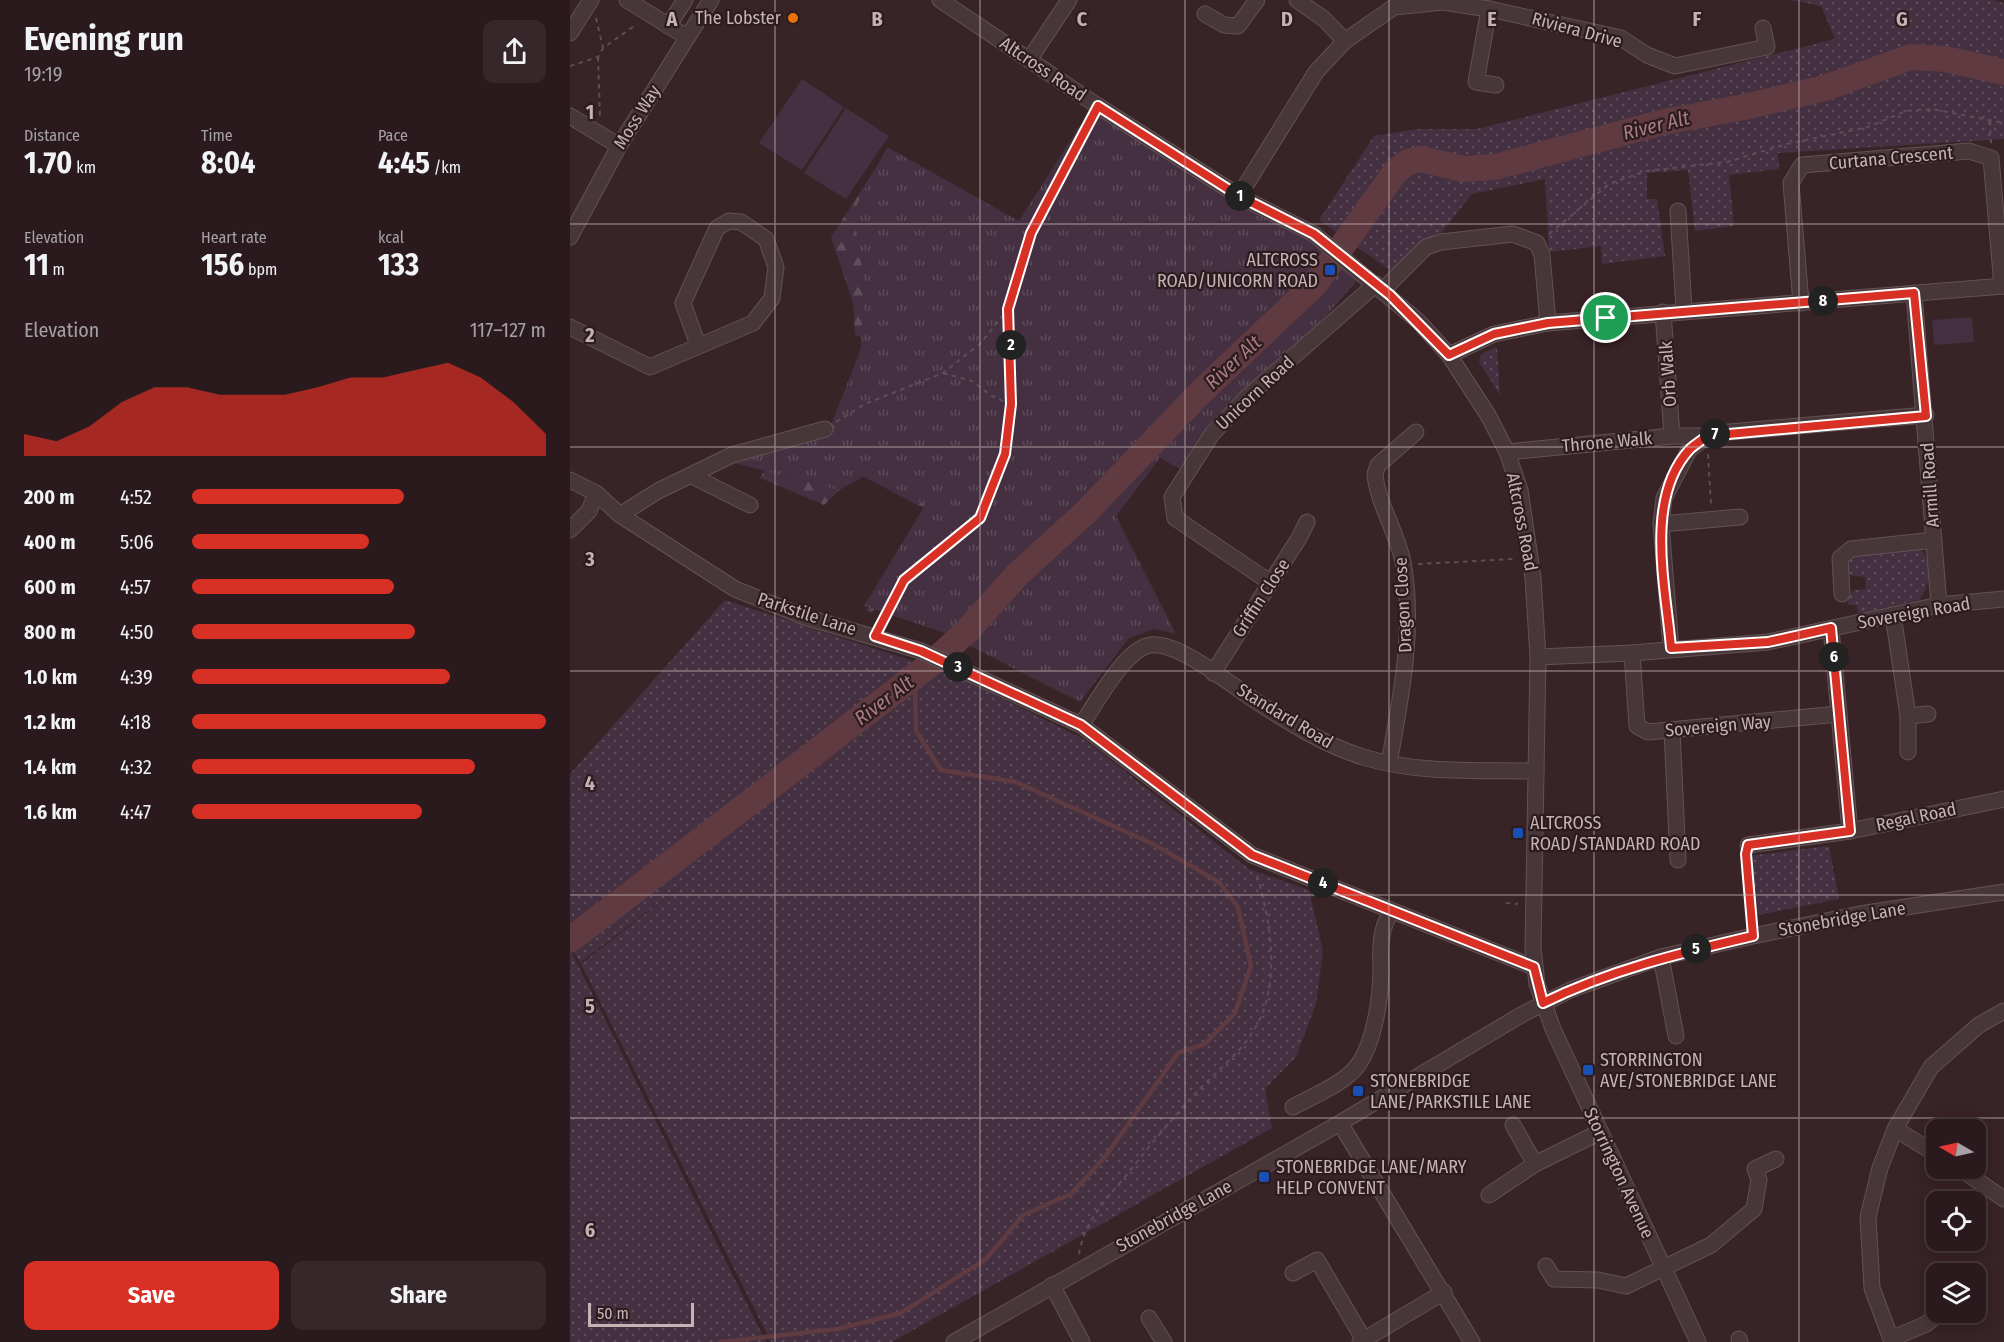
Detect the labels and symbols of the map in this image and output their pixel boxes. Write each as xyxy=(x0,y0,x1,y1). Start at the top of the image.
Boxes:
text: A xyxy=(666,7,679,31)
place label: The Lobster xyxy=(695,7,782,29)
text: B xyxy=(871,7,883,31)
text: C xyxy=(1077,7,1088,31)
text: D xyxy=(1281,7,1293,31)
text: E xyxy=(1487,7,1497,31)
street label: Riviera Drive xyxy=(1529,7,1625,53)
text: F xyxy=(1693,7,1702,31)
text: G xyxy=(1896,7,1908,31)
marker: The Lobster xyxy=(786,11,800,25)
street label: Altcross Road xyxy=(996,32,1090,106)
street label: Moss Way xyxy=(609,81,665,153)
text: 1 xyxy=(586,100,594,124)
water label: River Alt xyxy=(1620,105,1692,145)
street label: Curtana Crescent xyxy=(1828,142,1954,174)
pin: 1 xyxy=(1225,181,1255,211)
place label: ALTCROSS ROAD/UNICORN ROAD xyxy=(1157,249,1318,292)
marker: ALTCROSS ROAD/UNICORN ROAD xyxy=(1323,263,1337,277)
pin: 8 xyxy=(1808,286,1838,316)
pin xyxy=(1580,292,1631,343)
text: 2 xyxy=(584,323,595,347)
pin: 2 xyxy=(996,330,1026,360)
water label: River Alt xyxy=(1200,330,1266,394)
street label: Orb Walk xyxy=(1655,340,1681,408)
street label: Unicorn Road xyxy=(1211,351,1299,435)
pin: 7 xyxy=(1700,419,1730,449)
street label: Throne Walk xyxy=(1561,427,1654,457)
street label: Armill Road xyxy=(1916,442,1944,528)
street label: Altcross Road xyxy=(1502,471,1542,573)
text: 3 xyxy=(584,547,595,571)
street label: Griffin Close xyxy=(1227,554,1295,642)
street label: Dragon Close xyxy=(1390,556,1416,653)
street label: Parkstile Lane xyxy=(755,588,859,640)
street label: Sovereign Road xyxy=(1856,592,1972,634)
pin: 6 xyxy=(1819,642,1849,672)
pin: 3 xyxy=(943,652,973,682)
water label: River Alt xyxy=(850,670,919,730)
street label: Standard Road xyxy=(1233,679,1337,753)
street label: Sovereign Way xyxy=(1664,710,1772,742)
text: 4 xyxy=(585,771,595,795)
street label: Regal Road xyxy=(1874,798,1958,836)
place label: ALTCROSS ROAD/STANDARD ROAD xyxy=(1530,812,1700,855)
marker: ALTCROSS ROAD/STANDARD ROAD xyxy=(1511,826,1525,840)
pin: 4 xyxy=(1308,868,1338,898)
street label: Stonebridge Lane xyxy=(1777,897,1907,941)
pin: 5 xyxy=(1681,934,1711,964)
text: 5 xyxy=(585,994,595,1018)
place label: STORRINGTON AVE/STONEBRIDGE LANE xyxy=(1600,1049,1777,1092)
marker: STORRINGTON AVE/STONEBRIDGE LANE xyxy=(1581,1063,1595,1077)
place label: STONEBRIDGE LANE/PARKSTILE LANE xyxy=(1370,1070,1531,1113)
marker: STONEBRIDGE LANE/PARKSTILE LANE xyxy=(1351,1084,1365,1098)
street label: Storrington Avenue xyxy=(1579,1104,1659,1242)
north arrow xyxy=(1926,1119,1986,1179)
place label: STONEBRIDGE LANE/MARY HELP CONVENT xyxy=(1276,1156,1467,1199)
marker: STONEBRIDGE LANE/MARY HELP CONVENT xyxy=(1257,1170,1271,1184)
street label: Stonebridge Lane xyxy=(1112,1175,1236,1257)
text: 6 xyxy=(585,1218,595,1242)
scale bar xyxy=(588,1300,694,1328)

